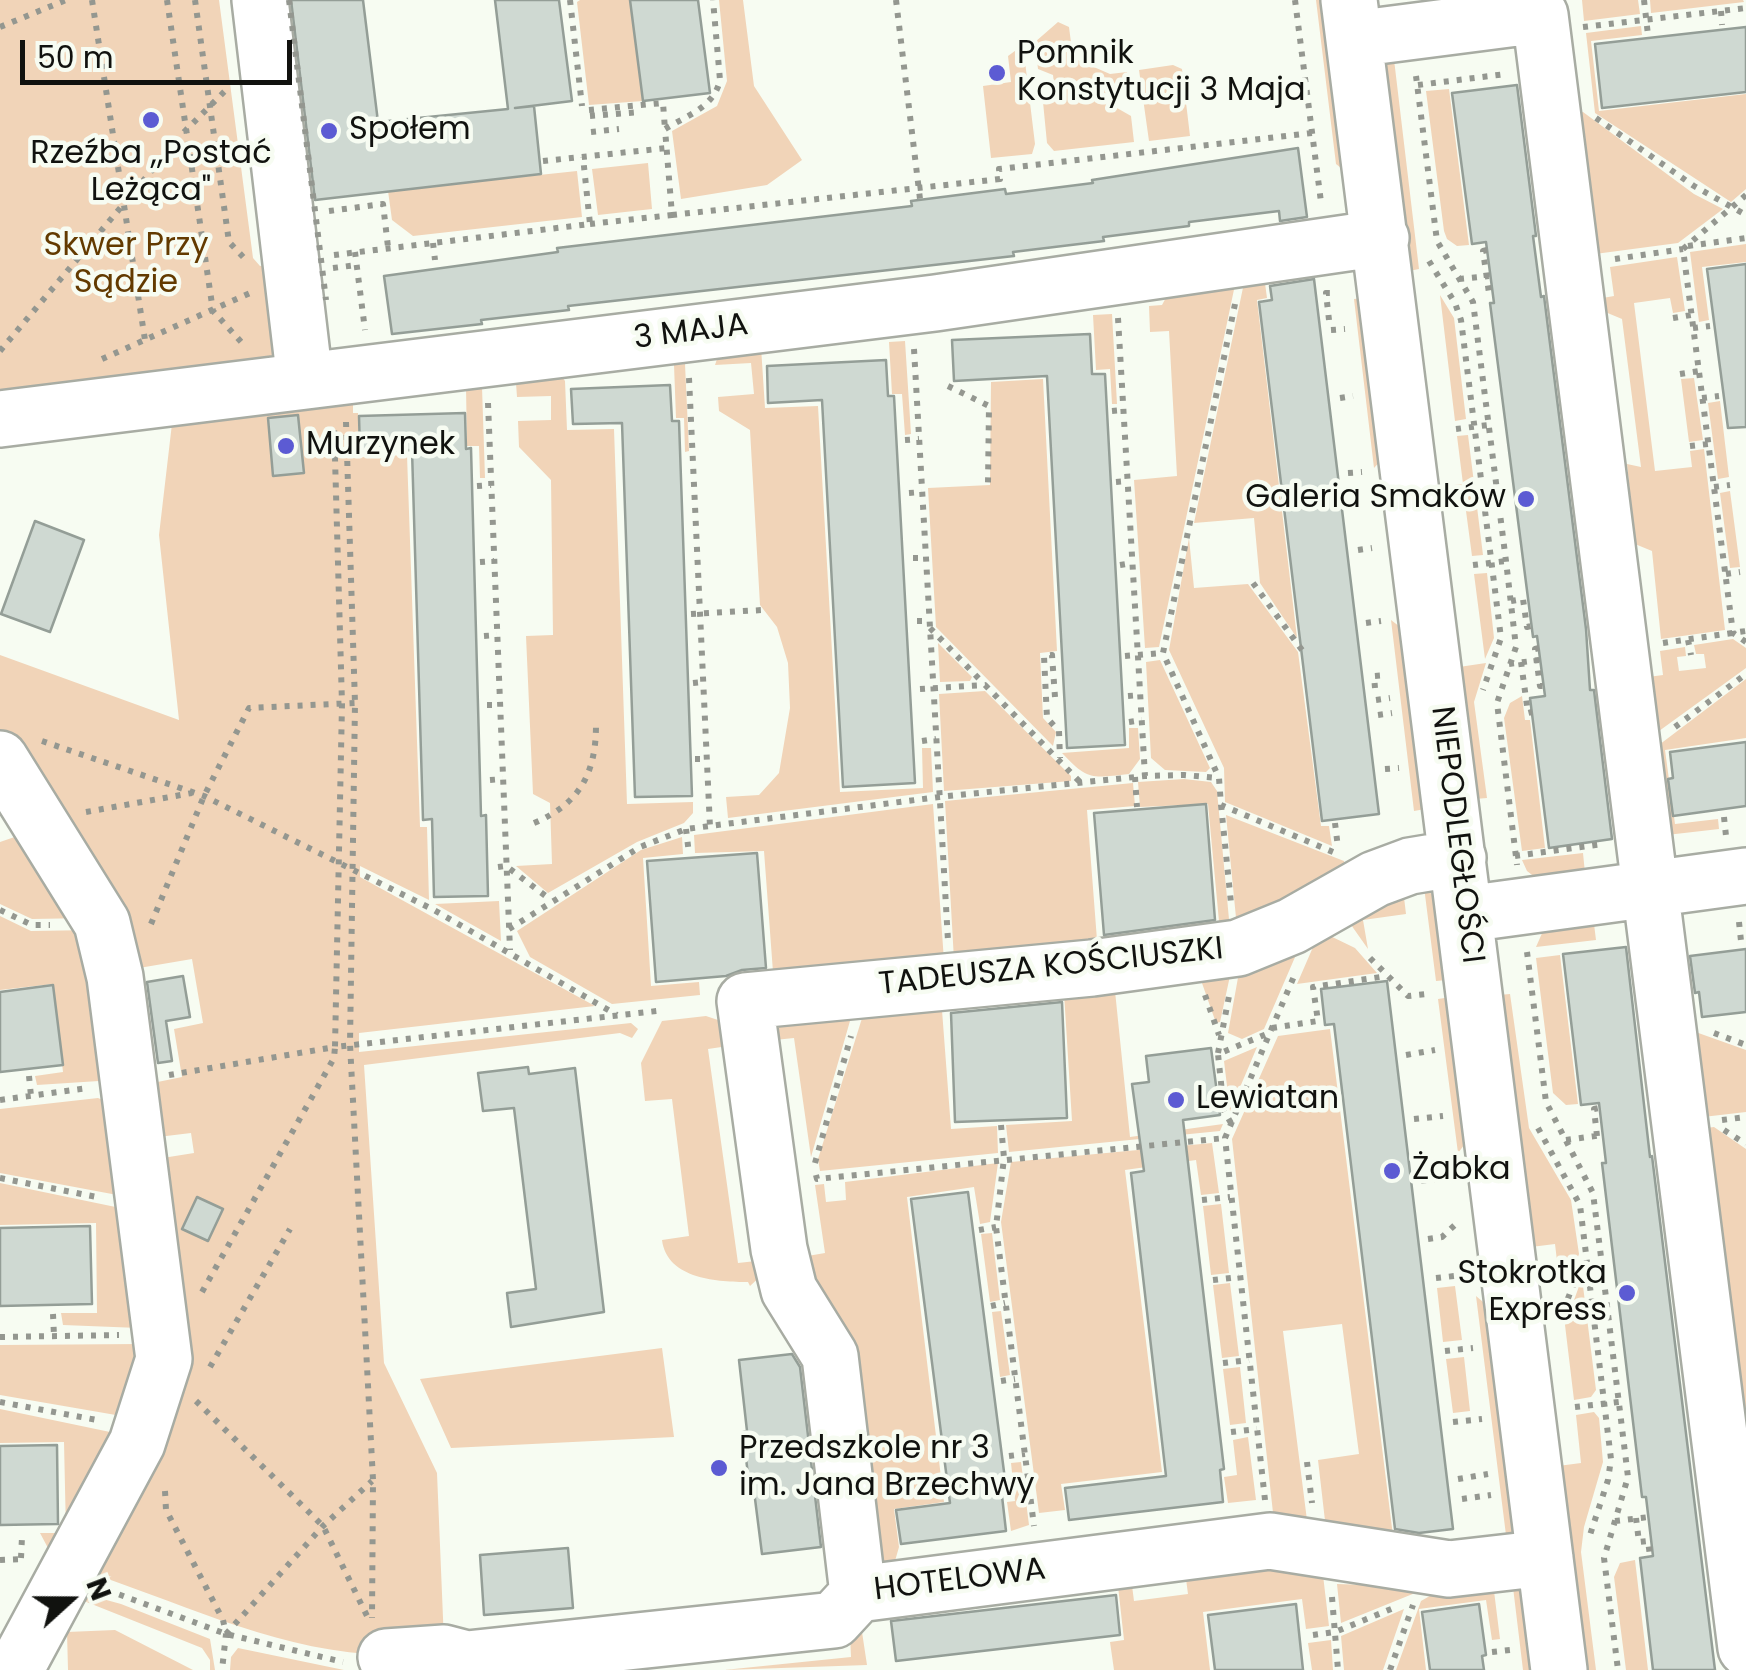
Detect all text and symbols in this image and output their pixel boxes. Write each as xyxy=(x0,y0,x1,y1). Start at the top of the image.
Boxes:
scale bar xyxy=(25,20,298,82)
text: 50 m xyxy=(37,36,114,79)
place label: Pomnik Konstytucji 3 Maja xyxy=(1017,36,1306,111)
marker: Pomnik Konstytucji 3 Maja xyxy=(986,62,1008,84)
marker: Rzeźba ,,Postać Leżąca" xyxy=(140,109,162,131)
place label: Społem xyxy=(349,112,471,150)
marker: Społem xyxy=(318,120,340,142)
place label: Rzeźba ,,Postać Leżąca" xyxy=(30,136,272,211)
park label: Skwer Przy Sądzie xyxy=(44,228,208,303)
street label: 3 MAJA xyxy=(632,307,750,359)
place label: Murzynek xyxy=(306,427,455,465)
marker: Murzynek xyxy=(275,435,297,457)
place label: Galeria Smaków xyxy=(1245,480,1506,518)
marker: Galeria Smaków xyxy=(1515,488,1537,510)
street label: NIEPODLEGŁOŚCI xyxy=(1421,704,1491,966)
street label: TADEUSZA KOŚCIUSZKI xyxy=(877,931,1225,1005)
place label: Lewiatan xyxy=(1196,1081,1339,1119)
marker: Lewiatan xyxy=(1165,1089,1187,1111)
place label: Żabka xyxy=(1412,1152,1511,1190)
marker: Żabka xyxy=(1381,1160,1403,1182)
place label: Stokrotka Express xyxy=(1457,1256,1607,1331)
marker: Stokrotka Express xyxy=(1616,1282,1638,1304)
place label: Przedszkole nr 3 im. Jana Brzechwy xyxy=(739,1431,1034,1506)
marker: Przedszkole nr 3 im. Jana Brzechwy xyxy=(708,1457,730,1479)
north arrow xyxy=(20,1550,120,1650)
street label: HOTELOWA xyxy=(872,1551,1048,1611)
text: N xyxy=(76,1572,120,1606)

